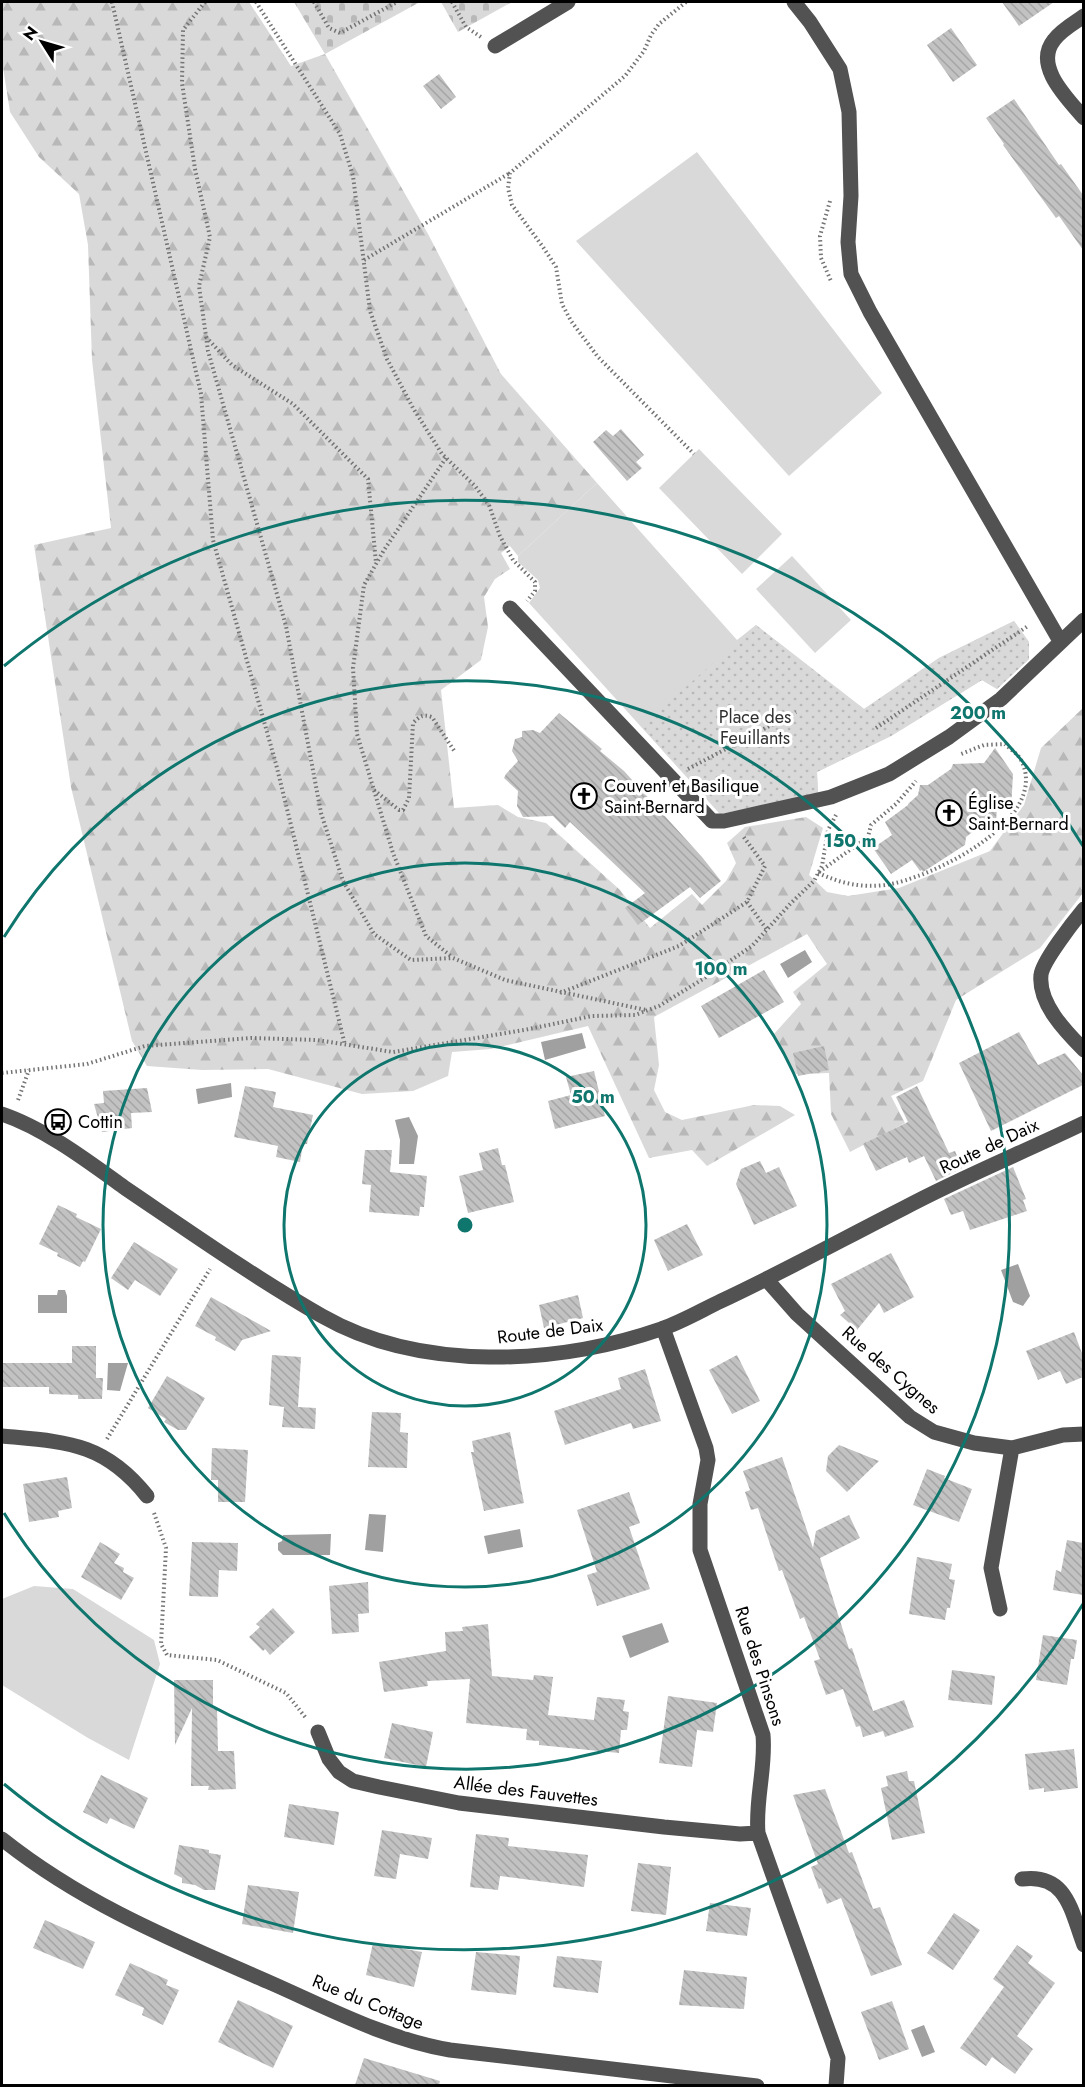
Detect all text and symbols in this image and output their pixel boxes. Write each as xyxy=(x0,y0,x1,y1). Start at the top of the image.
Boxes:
north arrow xyxy=(12,12,72,72)
text: N xyxy=(17,21,43,45)
text: 200 m xyxy=(950,700,1006,726)
park label: Place des Feuillants xyxy=(719,704,791,751)
place label: Couvent et Basilique Saint-Bernard xyxy=(604,773,759,820)
church icon: Couvent et Basilique Saint-Bernard xyxy=(569,781,599,811)
place label: Église Saint-Bernard xyxy=(968,790,1069,837)
church icon: Église Saint-Bernard xyxy=(934,798,964,828)
text: 150 m xyxy=(824,828,876,854)
text: 100 m xyxy=(694,956,748,982)
text: 50 m xyxy=(571,1084,615,1110)
bus stop icon: Cottin xyxy=(43,1107,73,1137)
place label: Cottin xyxy=(78,1109,123,1135)
street label: Route de Daix xyxy=(935,1112,1043,1180)
centre of rings xyxy=(455,1215,475,1235)
street label: Route de Daix xyxy=(496,1312,605,1350)
street label: Rue des Cygnes xyxy=(836,1320,946,1420)
street label: Rue des Pinsons xyxy=(728,1603,792,1729)
street label: Allée des Fauvettes xyxy=(452,1769,600,1813)
street label: Rue du Cottage xyxy=(308,1968,428,2036)

